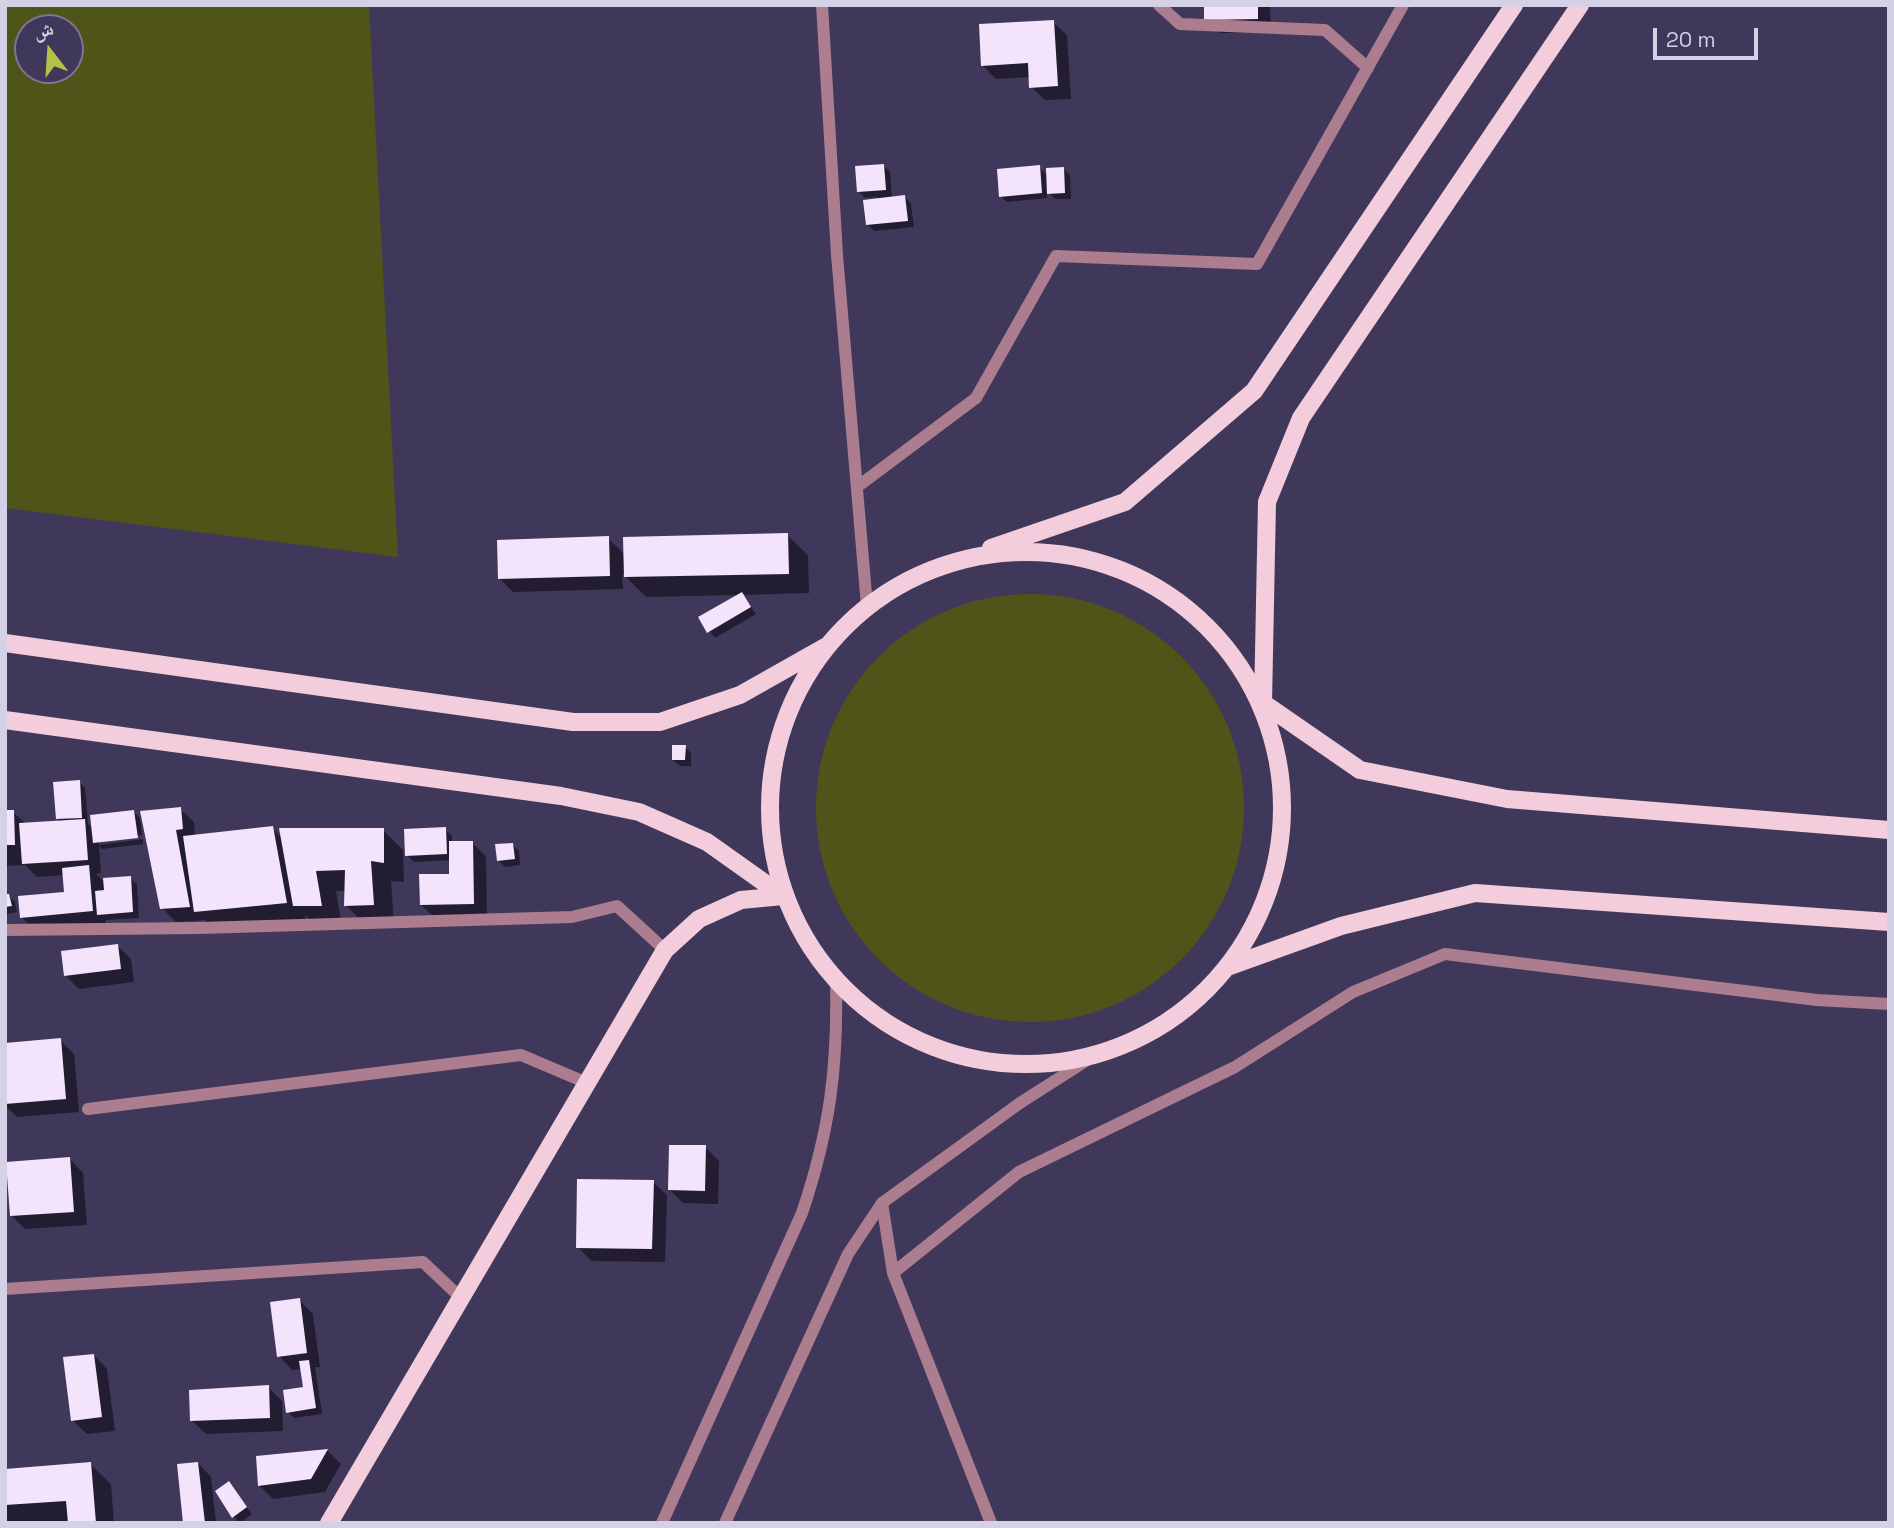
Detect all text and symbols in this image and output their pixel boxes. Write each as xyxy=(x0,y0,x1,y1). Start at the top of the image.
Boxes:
north arrow xyxy=(14,14,84,84)
scale bar xyxy=(1656,14,1761,58)
text: ش xyxy=(30,15,57,45)
text: 20 m xyxy=(1666,26,1716,53)

